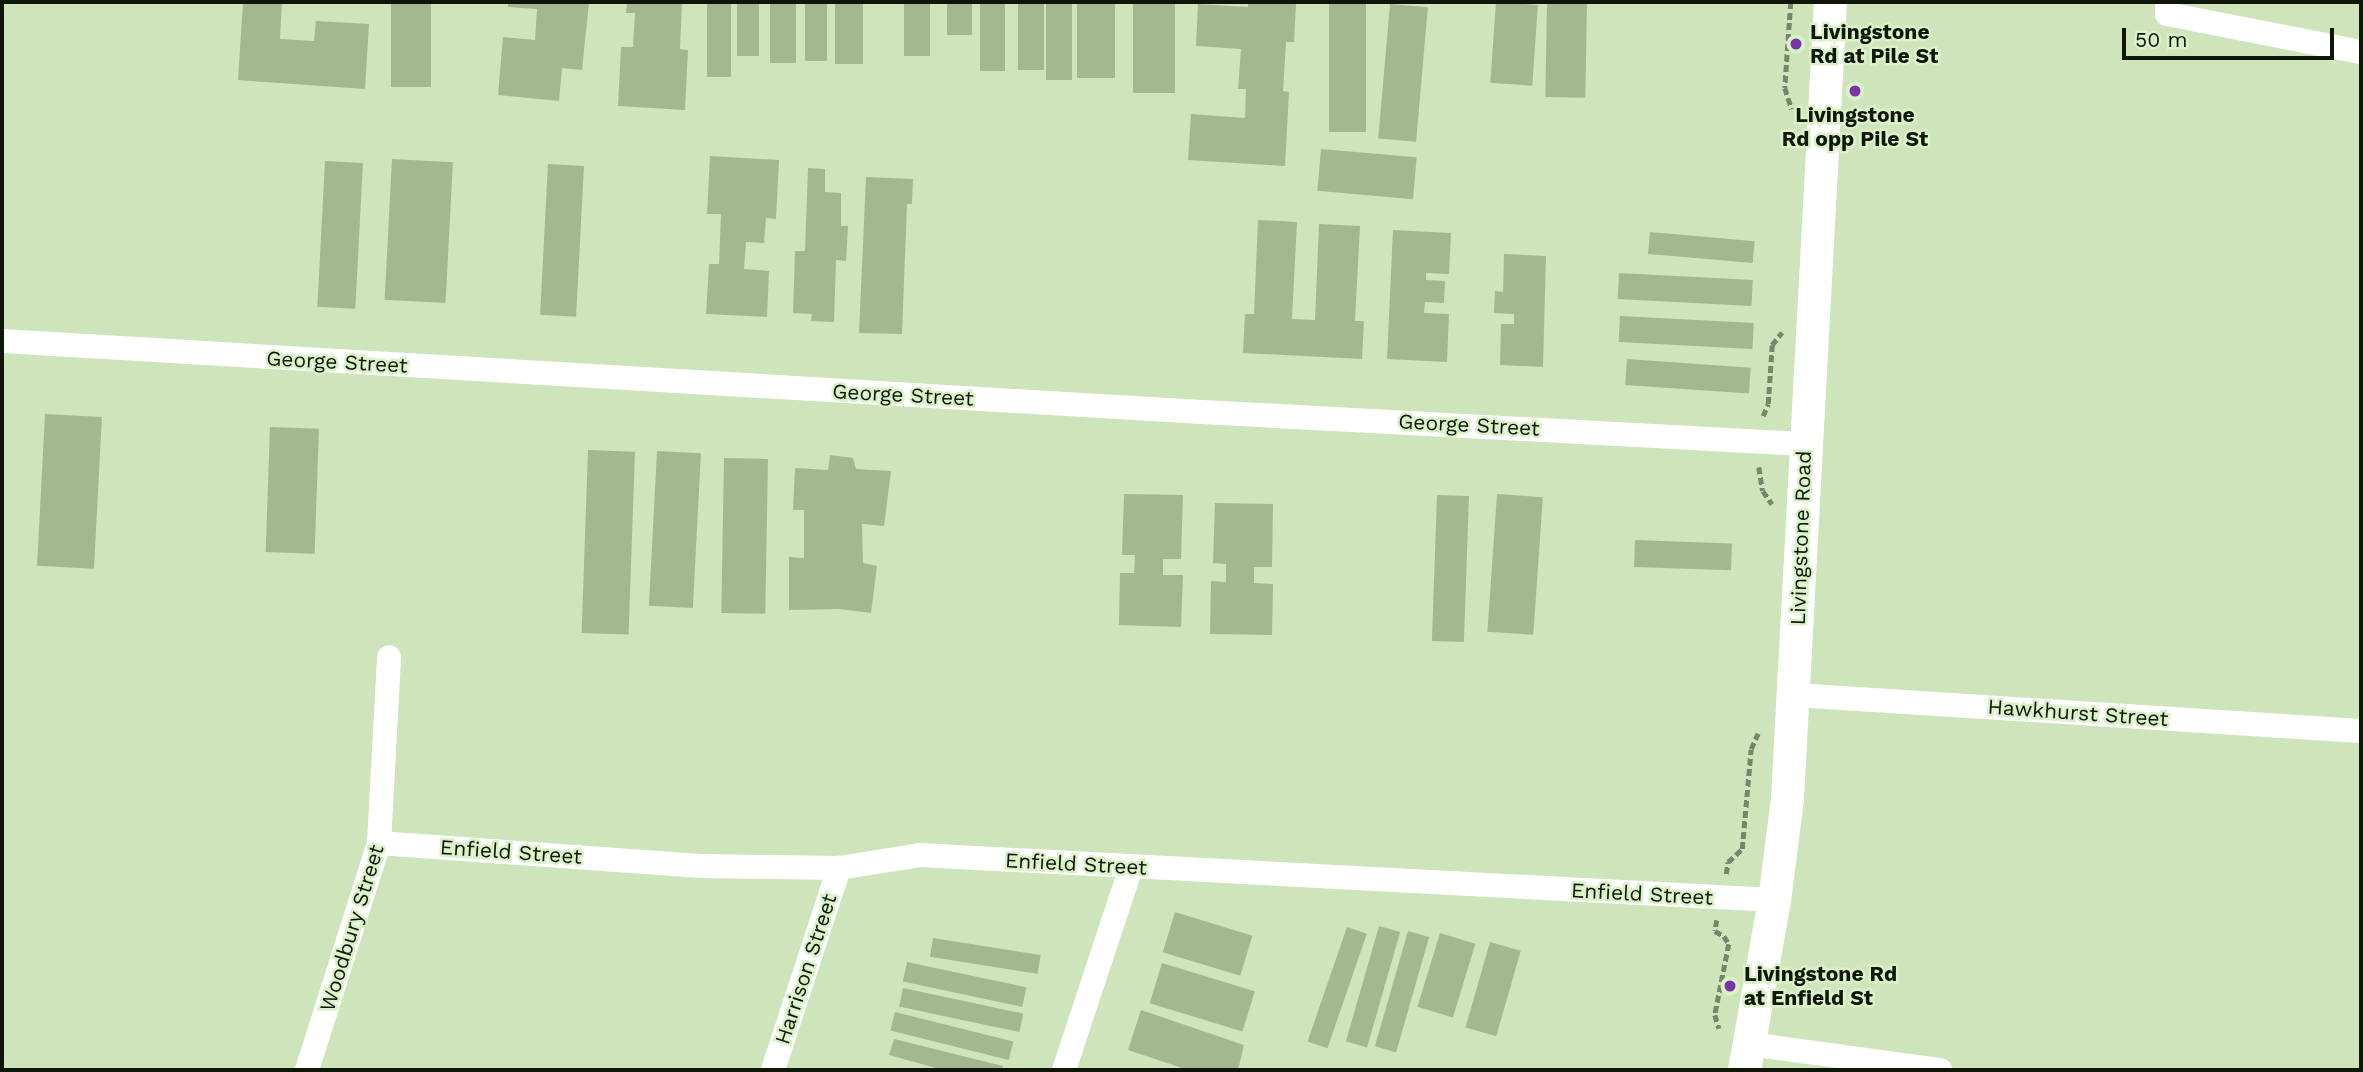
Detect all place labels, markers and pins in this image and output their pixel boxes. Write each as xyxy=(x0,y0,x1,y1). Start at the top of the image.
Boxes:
place label: Livingstone Rd at Pile St xyxy=(1810,19,1938,69)
marker: Livingstone Rd at Pile St xyxy=(1788,36,1804,52)
marker: Livingstone Rd opp Pile St xyxy=(1847,83,1863,99)
place label: Livingstone Rd opp Pile St xyxy=(1782,102,1928,152)
place label: Livingstone Rd at Enfield St xyxy=(1744,961,1897,1011)
marker: Livingstone Rd at Enfield St xyxy=(1722,978,1738,994)

